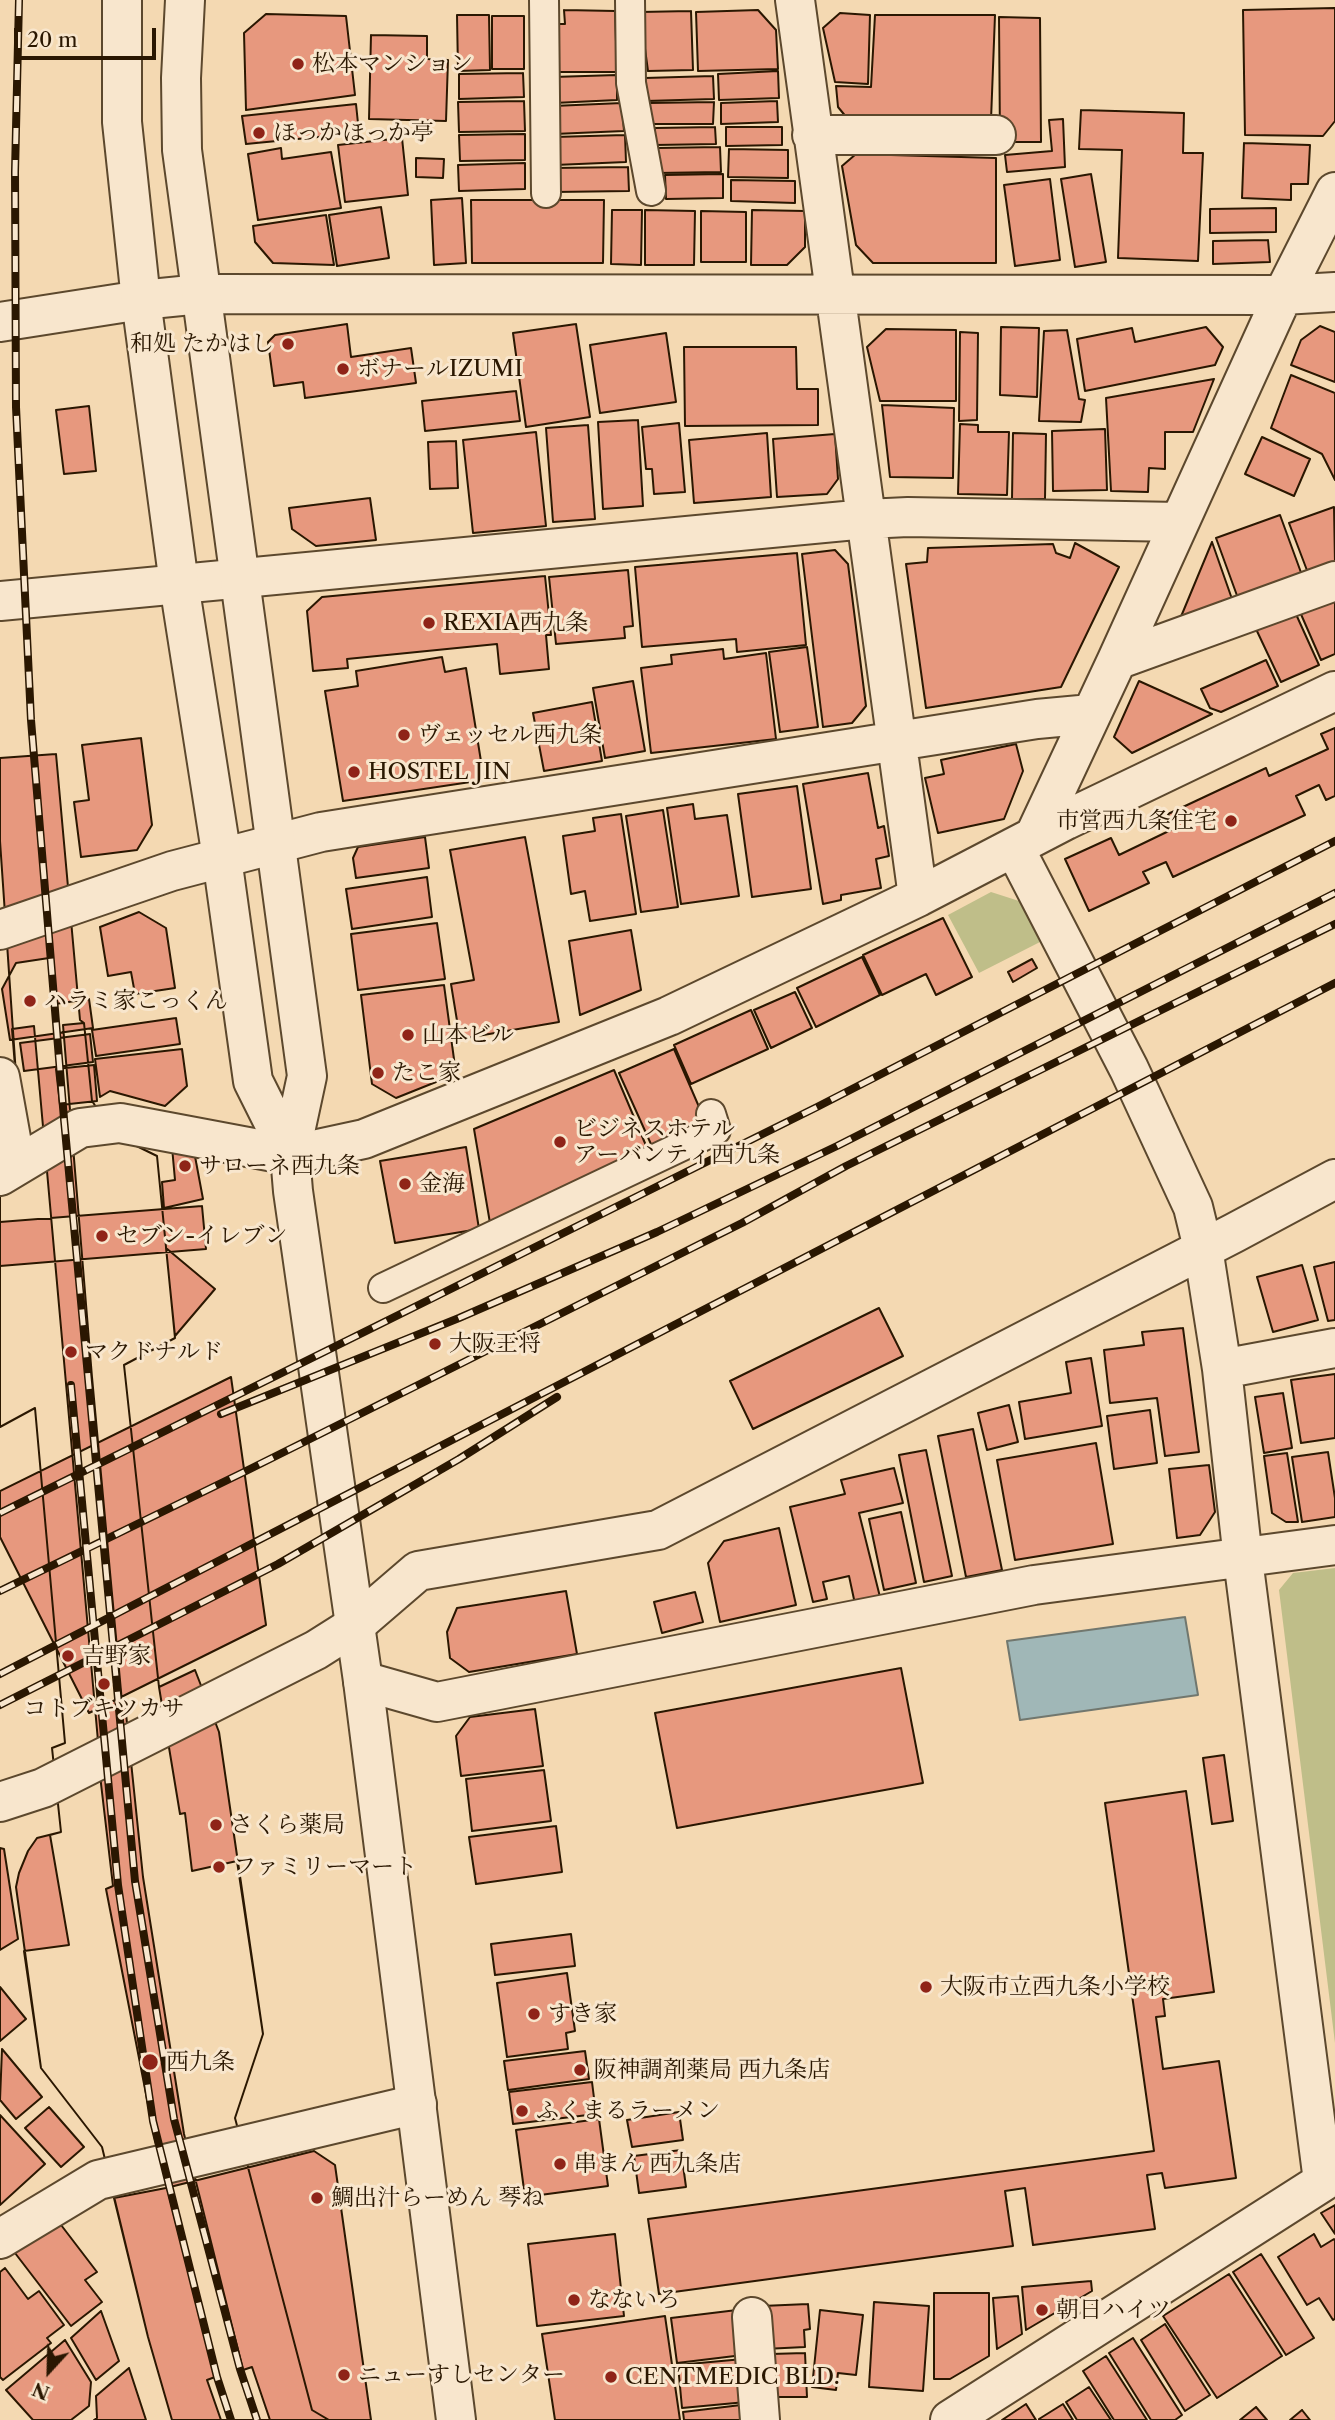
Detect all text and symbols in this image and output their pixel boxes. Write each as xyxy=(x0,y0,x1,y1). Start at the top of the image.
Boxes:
scale bar xyxy=(18,14,159,58)
text: 20 m xyxy=(27,27,78,52)
place label: 松本マンション xyxy=(312,50,473,78)
marker: 松本マンション xyxy=(290,56,306,72)
place label: ほっかほっか亭 xyxy=(273,119,434,147)
marker: ほっかほっか亭 xyxy=(251,125,267,141)
place label: 和処 たかはし xyxy=(130,330,274,358)
marker: 和処 たかはし xyxy=(280,336,296,352)
place label: ボナールIZUMI xyxy=(357,355,523,383)
marker: ボナールIZUMI xyxy=(335,361,351,377)
place label: REXIA西九条 xyxy=(443,609,588,637)
marker: REXIA西九条 xyxy=(421,615,437,631)
place label: ヴェッセル西九条 xyxy=(418,721,602,749)
marker: ヴェッセル西九条 xyxy=(396,727,412,743)
place label: HOSTEL JIN xyxy=(368,758,511,786)
marker: HOSTEL JIN xyxy=(346,764,362,780)
place label: 市営西九条住宅 xyxy=(1056,807,1217,835)
marker: 市営西九条住宅 xyxy=(1223,813,1239,829)
place label: ハラミ家こっくん xyxy=(44,987,228,1015)
marker: ハラミ家こっくん xyxy=(22,993,38,1009)
place label: 山本ビル xyxy=(422,1021,514,1049)
marker: 山本ビル xyxy=(400,1027,416,1043)
place label: たこ家 xyxy=(392,1059,461,1087)
marker: たこ家 xyxy=(370,1065,386,1081)
place label: ビジネスホテル アーバンティ西九条 xyxy=(574,1115,780,1169)
marker: ビジネスホテル アーバンティ西九条 xyxy=(552,1134,568,1150)
place label: サローネ西九条 xyxy=(199,1152,360,1180)
marker: サローネ西九条 xyxy=(177,1158,193,1174)
place label: 金海 xyxy=(419,1170,465,1198)
marker: 金海 xyxy=(397,1176,413,1192)
place label: セブン-イレブン xyxy=(116,1222,288,1250)
marker: セブン-イレブン xyxy=(94,1228,110,1244)
place label: 大阪王将 xyxy=(449,1330,541,1358)
marker: 大阪王将 xyxy=(427,1336,443,1352)
place label: マクドナルド xyxy=(85,1338,223,1366)
marker: マクドナルド xyxy=(63,1344,79,1360)
place label: 吉野家 xyxy=(82,1642,151,1670)
marker: 吉野家 xyxy=(60,1648,76,1664)
marker: コトブキツカサ xyxy=(96,1676,112,1692)
place label: コトブキツカサ xyxy=(24,1695,184,1723)
place label: さくら薬局 xyxy=(230,1811,345,1839)
marker: さくら薬局 xyxy=(208,1817,224,1833)
place label: ファミリーマート xyxy=(233,1853,417,1881)
marker: ファミリーマート xyxy=(211,1859,227,1875)
place label: 大阪市立西九条小学校 xyxy=(940,1973,1170,2001)
marker: 大阪市立西九条小学校 xyxy=(918,1979,934,1995)
place label: すき家 xyxy=(548,2000,617,2028)
marker: すき家 xyxy=(526,2006,542,2022)
place label: 西九条 xyxy=(166,2048,235,2076)
marker: 西九条 xyxy=(140,2052,160,2072)
place label: 阪神調剤薬局 西九条店 xyxy=(594,2056,830,2084)
marker: 阪神調剤薬局 西九条店 xyxy=(572,2062,588,2078)
place label: ふくまるラーメン xyxy=(536,2097,720,2125)
marker: ふくまるラーメン xyxy=(514,2103,530,2119)
place label: 串まん 西九条店 xyxy=(574,2150,741,2178)
marker: 串まん 西九条店 xyxy=(552,2156,568,2172)
place label: 鯛出汁らーめん 琴ね xyxy=(331,2184,544,2212)
marker: 鯛出汁らーめん 琴ね xyxy=(309,2190,325,2206)
place label: なないろ xyxy=(588,2286,680,2314)
marker: なないろ xyxy=(566,2292,582,2308)
place label: 朝日ハイツ xyxy=(1056,2296,1171,2324)
marker: 朝日ハイツ xyxy=(1034,2302,1050,2318)
north arrow xyxy=(14,2336,84,2406)
place label: ニューすしセンター xyxy=(358,2361,565,2389)
place label: CENTMEDIC BLD. xyxy=(625,2363,840,2391)
marker: ニューすしセンター xyxy=(336,2367,352,2383)
marker: CENTMEDIC BLD. xyxy=(603,2369,619,2385)
text: N xyxy=(29,2377,53,2405)

